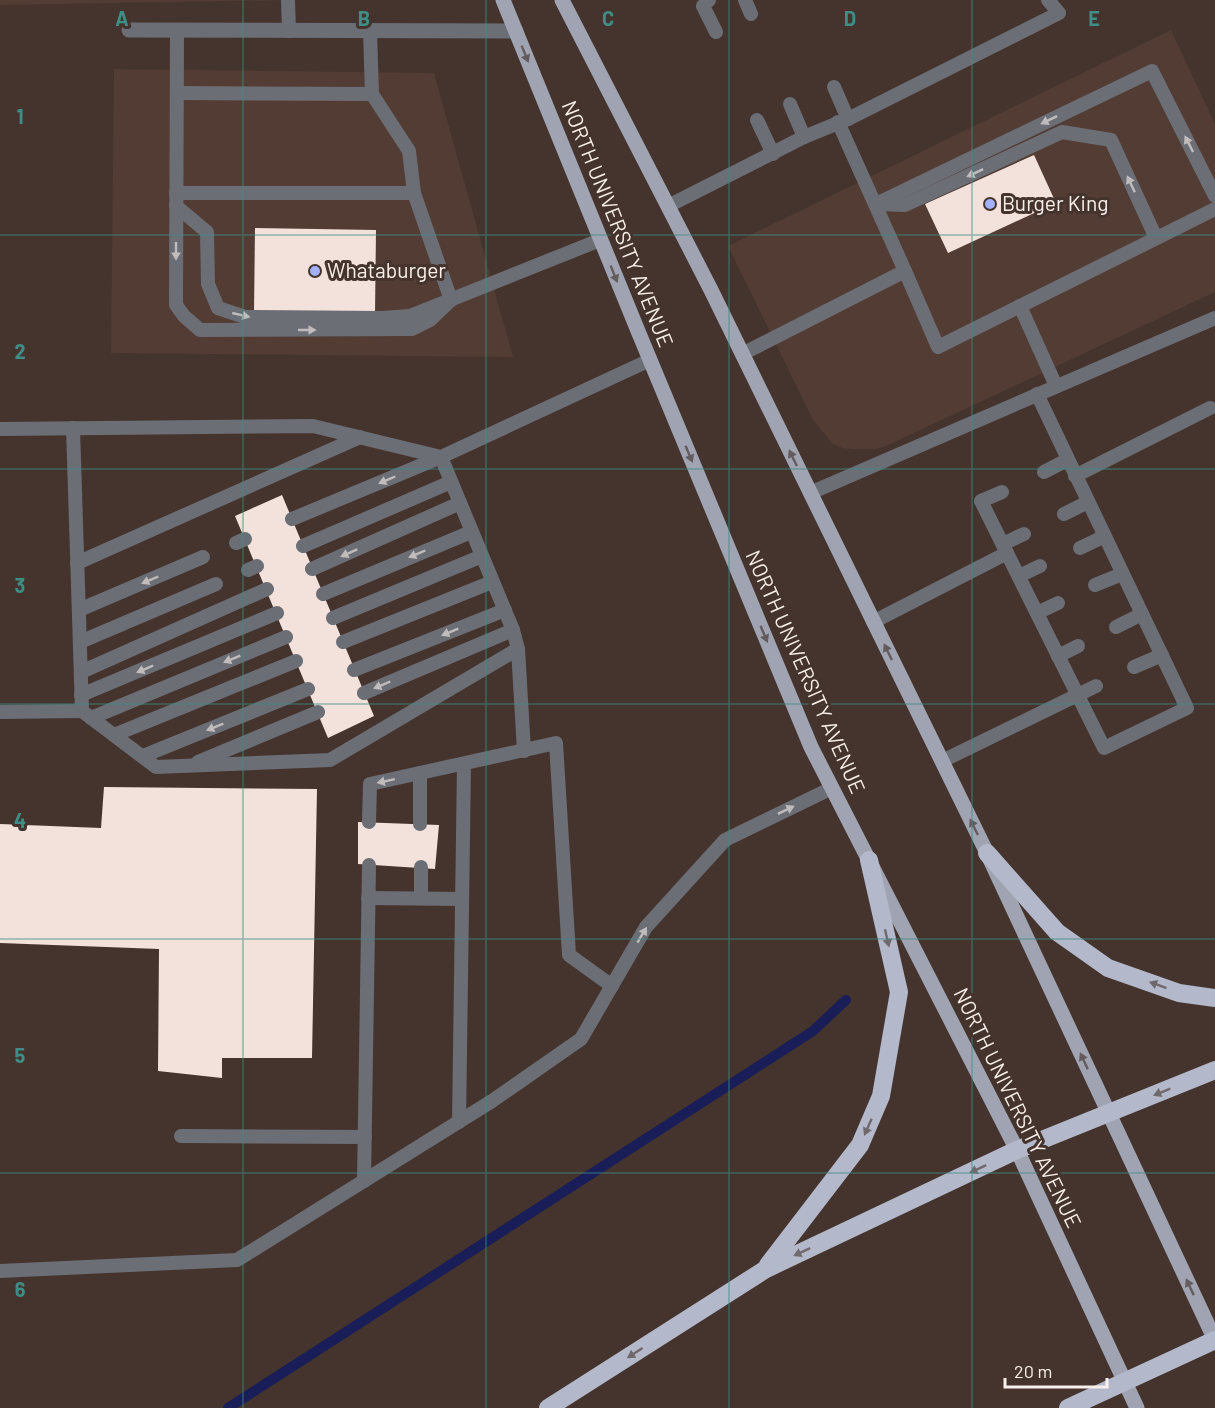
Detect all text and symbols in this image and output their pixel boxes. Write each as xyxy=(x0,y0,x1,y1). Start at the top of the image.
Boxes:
text: A xyxy=(115,6,129,30)
text: B xyxy=(358,6,370,30)
text: C xyxy=(602,6,614,30)
text: D xyxy=(844,6,856,30)
text: E xyxy=(1088,6,1100,30)
one-way arrow xyxy=(520,46,530,64)
street label: NORTH UNIVERSITY AVENUE xyxy=(557,97,679,350)
text: 1 xyxy=(16,104,24,128)
one-way arrow xyxy=(1041,116,1058,125)
one-way arrow xyxy=(1184,135,1193,152)
one-way arrow xyxy=(966,168,983,177)
one-way arrow xyxy=(1127,176,1136,193)
place label: Burger King xyxy=(1002,190,1109,215)
marker: Burger King xyxy=(983,197,997,211)
one-way arrow xyxy=(171,242,181,261)
place label: Whataburger xyxy=(327,257,446,282)
marker: Whataburger xyxy=(308,264,322,278)
one-way arrow xyxy=(610,265,619,283)
one-way arrow xyxy=(232,310,250,320)
one-way arrow xyxy=(297,325,316,334)
text: 2 xyxy=(14,339,26,363)
one-way arrow xyxy=(685,445,694,463)
one-way arrow xyxy=(789,450,798,467)
one-way arrow xyxy=(378,475,396,485)
street label: NORTH UNIVERSITY AVENUE xyxy=(741,546,871,797)
one-way arrow xyxy=(340,548,358,558)
one-way arrow xyxy=(409,550,426,559)
text: 3 xyxy=(15,573,25,597)
one-way arrow xyxy=(140,575,158,585)
one-way arrow xyxy=(760,625,769,643)
one-way arrow xyxy=(441,627,459,637)
one-way arrow xyxy=(884,644,893,661)
one-way arrow xyxy=(223,654,241,664)
one-way arrow xyxy=(136,664,154,674)
one-way arrow xyxy=(373,681,391,690)
one-way arrow xyxy=(205,722,223,732)
one-way arrow xyxy=(377,776,396,786)
one-way arrow xyxy=(778,806,795,815)
text: 4 xyxy=(14,808,26,832)
one-way arrow xyxy=(969,819,979,836)
one-way arrow xyxy=(636,927,647,943)
one-way arrow xyxy=(882,928,892,947)
one-way arrow xyxy=(1149,980,1167,990)
street label: NORTH UNIVERSITY AVENUE xyxy=(949,983,1087,1231)
text: 5 xyxy=(15,1043,26,1067)
one-way arrow xyxy=(1080,1052,1089,1069)
one-way arrow xyxy=(1153,1088,1171,1097)
one-way arrow xyxy=(862,1118,872,1136)
one-way arrow xyxy=(970,1165,987,1174)
one-way arrow xyxy=(793,1248,810,1257)
text: 6 xyxy=(15,1277,26,1301)
one-way arrow xyxy=(1186,1279,1195,1296)
one-way arrow xyxy=(627,1347,643,1358)
scale bar xyxy=(1005,1351,1107,1389)
text: 20 m xyxy=(1014,1360,1052,1382)

